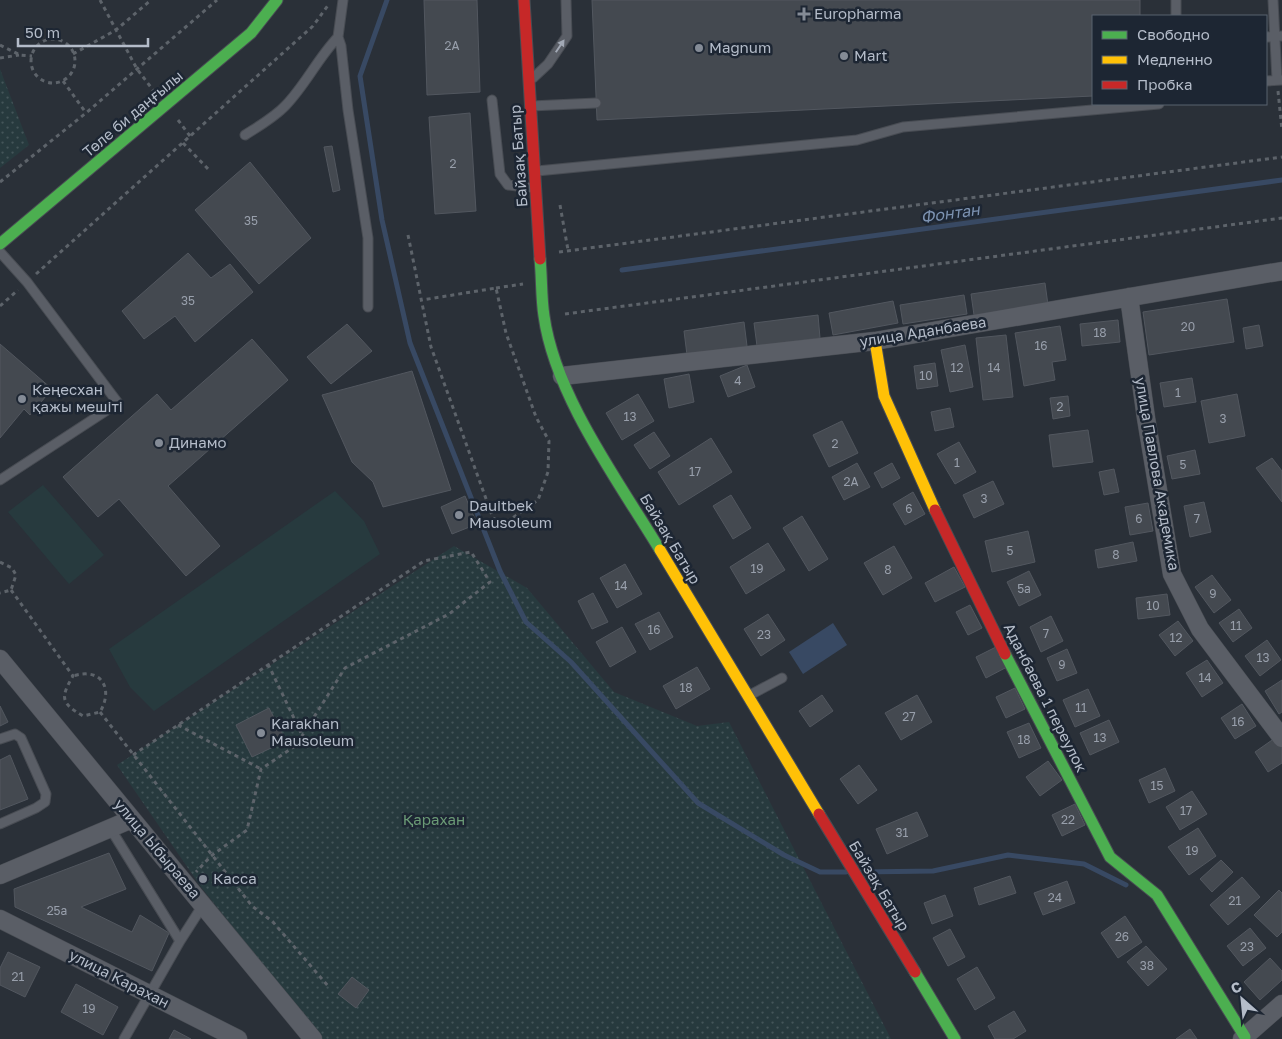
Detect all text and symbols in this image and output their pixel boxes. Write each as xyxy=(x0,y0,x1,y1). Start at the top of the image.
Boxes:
place label: Europharma xyxy=(814,4,901,22)
marker: Europharma xyxy=(798,8,810,20)
scale bar xyxy=(18,15,148,47)
legend xyxy=(1092,15,1267,105)
text: 50 m xyxy=(25,23,60,41)
text: Свободно xyxy=(1137,25,1210,43)
house number: 2А xyxy=(444,38,460,53)
place label: Magnum xyxy=(709,38,771,56)
one-way arrow xyxy=(555,39,565,52)
marker: Magnum xyxy=(693,42,705,54)
place label: Mart xyxy=(854,46,888,64)
marker: Mart xyxy=(838,50,850,62)
text: Медленно xyxy=(1137,50,1213,68)
street label: Төле би даңғылы xyxy=(79,66,186,160)
text: Пробка xyxy=(1137,75,1192,93)
street label: Байзақ Батыр xyxy=(505,104,531,208)
house number: 2 xyxy=(450,156,457,171)
water label: Фонтан xyxy=(919,199,982,227)
house number: 35 xyxy=(244,213,258,228)
house number: 35 xyxy=(181,293,195,308)
street label: улица Аданбаева xyxy=(858,312,987,350)
house number: 20 xyxy=(1181,319,1195,334)
house number: 18 xyxy=(1093,325,1107,340)
house number: 16 xyxy=(1034,338,1048,353)
house number: 12 xyxy=(951,360,963,375)
house number: 14 xyxy=(987,360,1001,375)
house number: 10 xyxy=(919,368,933,383)
house number: 4 xyxy=(734,373,742,388)
street label: улица Павлова Академика xyxy=(1132,376,1184,572)
place label: Кеңесхан қажы мешіті xyxy=(32,380,123,415)
house number: 1 xyxy=(1175,385,1181,400)
marker: Кеңесхан қажы мешіті xyxy=(16,393,28,405)
house number: 2 xyxy=(1057,399,1064,414)
house number: 13 xyxy=(624,409,636,424)
house number: 3 xyxy=(1219,411,1227,426)
place label: Динамо xyxy=(169,433,227,451)
house number: 2 xyxy=(832,436,839,451)
marker: Динамо xyxy=(153,437,165,449)
house number: 1 xyxy=(954,455,960,470)
house number: 5 xyxy=(1180,457,1187,472)
house number: 17 xyxy=(689,464,701,479)
house number: 2А xyxy=(843,474,859,489)
street label: Байзақ Батыр xyxy=(637,490,705,587)
house number: 3 xyxy=(980,491,988,506)
place label: Dauitbek Mausoleum xyxy=(469,496,552,531)
house number: 6 xyxy=(905,501,913,516)
marker: Dauitbek Mausoleum xyxy=(453,509,465,521)
house number: 6 xyxy=(1135,511,1143,526)
house number: 7 xyxy=(1194,511,1200,526)
house number: 5 xyxy=(1007,543,1014,558)
house number: 8 xyxy=(1112,547,1120,562)
house number: 19 xyxy=(750,561,764,576)
house number: 8 xyxy=(884,562,892,577)
house number: 14 xyxy=(614,578,628,593)
house number: 5а xyxy=(1017,581,1031,596)
house number: 9 xyxy=(1209,586,1217,601)
house number: 10 xyxy=(1146,598,1160,613)
house number: 11 xyxy=(1230,618,1242,633)
street label: Аданбаева 1 переулок xyxy=(1000,620,1091,775)
house number: 16 xyxy=(647,622,661,637)
house number: 7 xyxy=(1043,626,1049,641)
house number: 23 xyxy=(757,627,771,642)
house number: 12 xyxy=(1170,630,1182,645)
house number: 13 xyxy=(1257,650,1269,665)
house number: 9 xyxy=(1058,657,1066,672)
house number: 14 xyxy=(1198,670,1212,685)
house number: 18 xyxy=(679,680,693,695)
house number: 11 xyxy=(1075,700,1087,715)
house number: 27 xyxy=(902,709,916,724)
place label: Karakhan Mausoleum xyxy=(271,714,354,749)
house number: 16 xyxy=(1231,714,1245,729)
marker: Karakhan Mausoleum xyxy=(255,727,267,739)
house number: 13 xyxy=(1094,730,1106,745)
house number: 18 xyxy=(1017,732,1031,747)
house number: 15 xyxy=(1151,778,1163,793)
street label: улица Ыбыраева xyxy=(111,795,205,902)
house number: 17 xyxy=(1180,803,1192,818)
park label: Қарахан xyxy=(403,810,465,828)
house number: 22 xyxy=(1061,812,1075,827)
house number: 31 xyxy=(896,825,909,840)
street label: Байзақ Батыр xyxy=(846,837,914,934)
house number: 19 xyxy=(1185,843,1199,858)
place label: Касса xyxy=(213,869,257,887)
marker: Касса xyxy=(197,873,209,885)
house number: 24 xyxy=(1048,890,1062,905)
house number: 21 xyxy=(1229,893,1242,908)
house number: 25а xyxy=(47,903,67,918)
house number: 26 xyxy=(1115,929,1129,944)
house number: 23 xyxy=(1240,939,1254,954)
street label: улица Карахан xyxy=(66,945,173,1011)
house number: 38 xyxy=(1140,958,1154,973)
house number: 21 xyxy=(12,969,25,984)
north arrow xyxy=(1217,974,1267,1024)
text: С xyxy=(1228,977,1244,997)
house number: 19 xyxy=(82,1001,96,1016)

